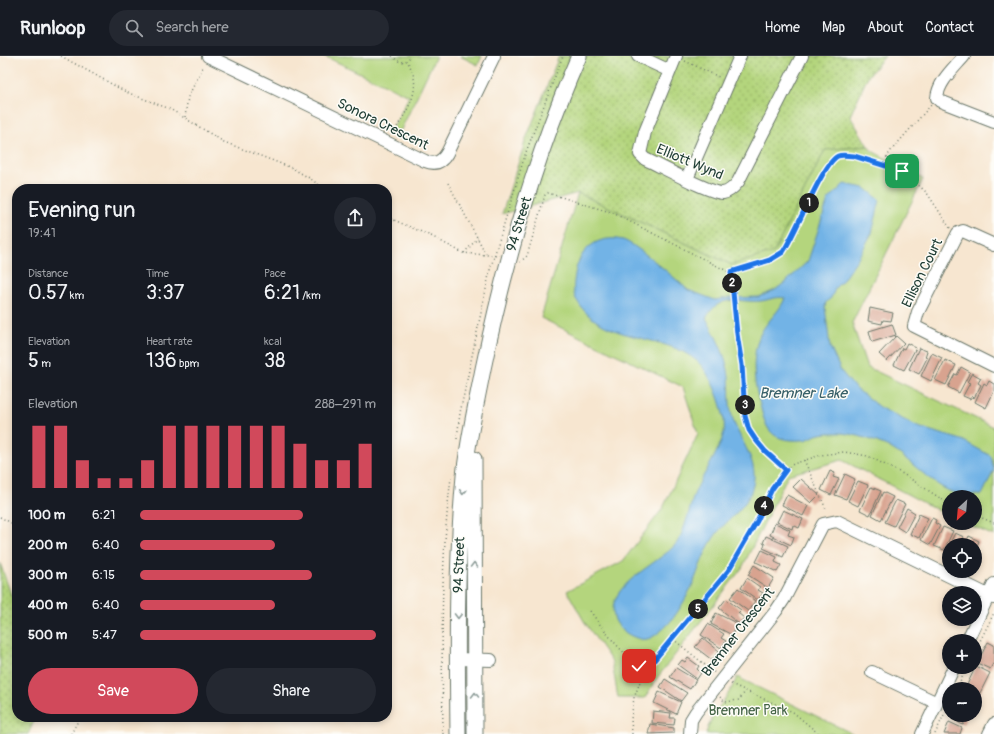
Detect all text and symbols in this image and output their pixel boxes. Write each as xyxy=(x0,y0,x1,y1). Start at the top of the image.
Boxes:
search box xyxy=(109,10,389,46)
text: Runloop xyxy=(20,16,85,40)
icon: search xyxy=(123,17,145,39)
text: Search here xyxy=(155,18,229,37)
text: Home xyxy=(765,19,800,36)
text: Map xyxy=(822,19,845,36)
text: About xyxy=(867,19,903,36)
text: Contact xyxy=(925,19,974,36)
street label: Sonora Crescent xyxy=(335,95,432,154)
street label: Elliott Wynd xyxy=(654,140,726,184)
pin xyxy=(885,154,919,188)
icon: arrive xyxy=(891,160,913,182)
pin: 1 xyxy=(799,193,819,213)
street label: 94 Street xyxy=(503,194,535,253)
text: Evening run xyxy=(28,196,136,224)
text: 1 xyxy=(807,196,811,209)
button: share xyxy=(334,197,376,239)
text: 19:41 xyxy=(28,225,56,241)
street label: Ellison Court xyxy=(898,235,946,310)
text: Distance xyxy=(28,267,68,280)
text: Time xyxy=(146,267,169,280)
text: Pace xyxy=(264,267,286,280)
pin: 2 xyxy=(722,273,742,293)
text: 2 xyxy=(729,276,735,289)
text: 0.57 xyxy=(28,280,67,305)
text: 3:37 xyxy=(146,280,184,305)
text: 6:21 xyxy=(264,280,300,305)
text: km xyxy=(67,289,84,302)
text: /km xyxy=(300,289,321,302)
text: Elevation xyxy=(28,335,70,348)
text: Heart rate xyxy=(146,335,192,348)
text: kcal xyxy=(264,335,282,348)
text: 5 xyxy=(28,348,39,373)
text: 136 xyxy=(146,348,177,373)
text: 38 xyxy=(264,348,285,373)
text: m xyxy=(39,357,51,370)
text: bpm xyxy=(177,357,199,370)
water label: Bremner Lake xyxy=(759,384,848,403)
pin: 3 xyxy=(735,395,755,415)
text: Elevation xyxy=(28,396,78,412)
text: 288–291 m xyxy=(315,396,376,412)
text: 3 xyxy=(742,398,748,411)
one-way arrow xyxy=(458,489,467,495)
north arrow xyxy=(942,490,982,530)
map controls xyxy=(942,490,982,722)
pin: 4 xyxy=(754,496,774,516)
text: 4 xyxy=(761,499,767,512)
text: 100 m xyxy=(28,507,65,523)
text: 6:21 xyxy=(92,507,115,523)
street label: 94 Street xyxy=(450,536,468,593)
text: 200 m xyxy=(28,537,67,553)
text: 6:40 xyxy=(92,537,119,553)
button: locate xyxy=(942,538,982,578)
one-way arrow xyxy=(470,562,478,568)
text: 300 m xyxy=(28,567,67,583)
text: 6:15 xyxy=(92,567,115,583)
street label: Bremner Crescent xyxy=(698,584,778,680)
button: layers xyxy=(942,586,982,626)
text: 400 m xyxy=(28,597,68,613)
text: 6:40 xyxy=(92,597,119,613)
pin: 5 xyxy=(688,599,708,619)
text: 5 xyxy=(695,602,701,615)
one-way arrow xyxy=(453,613,462,619)
text: 500 m xyxy=(28,627,67,643)
text: 5:47 xyxy=(92,627,117,643)
button: + xyxy=(942,634,982,674)
pin xyxy=(622,649,656,683)
icon: check xyxy=(628,655,650,677)
button: Save xyxy=(28,668,198,714)
button: Share xyxy=(206,668,376,714)
button: − xyxy=(942,682,982,722)
one-way arrow xyxy=(471,692,479,698)
park label: Bremner Park xyxy=(708,702,788,719)

